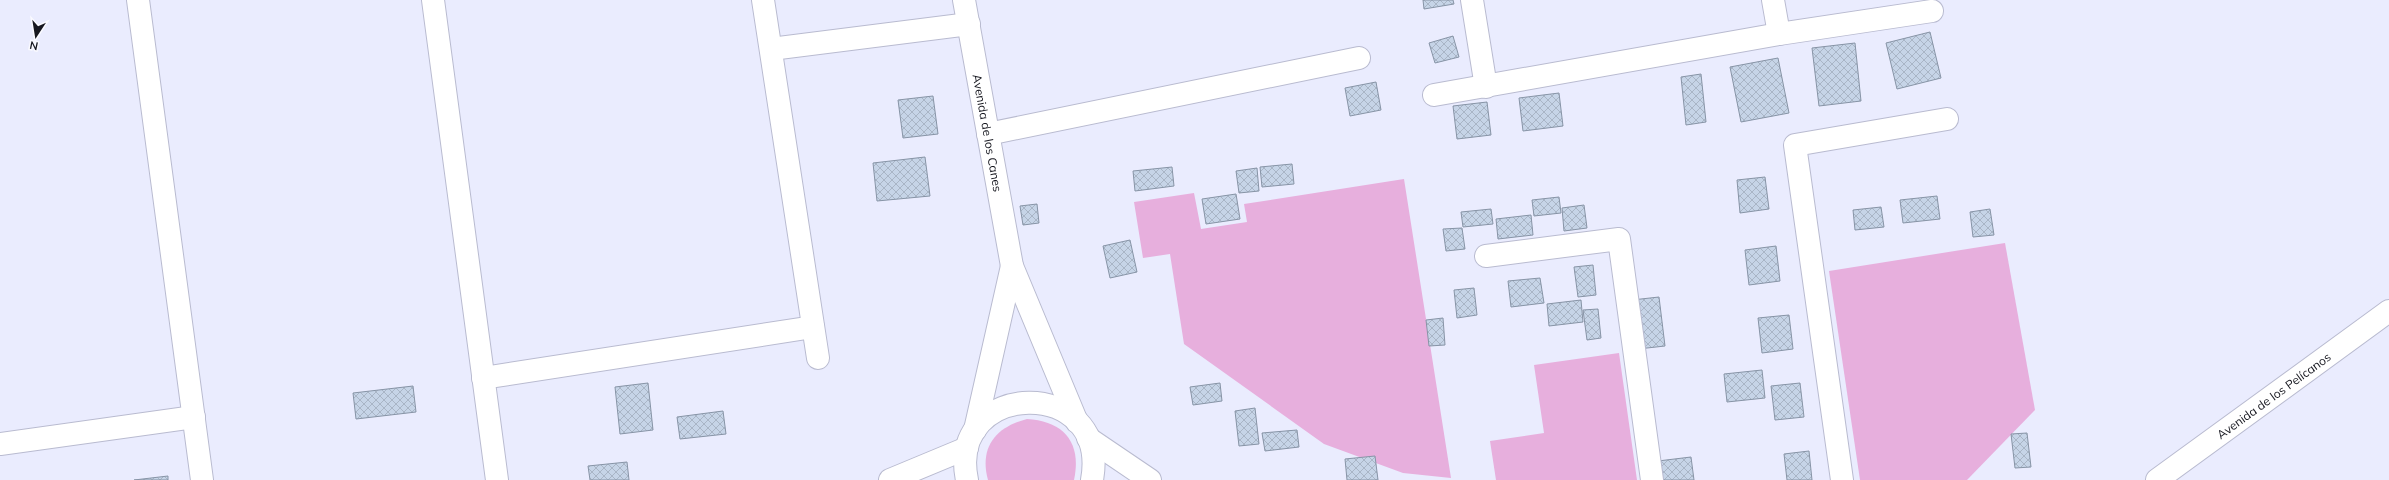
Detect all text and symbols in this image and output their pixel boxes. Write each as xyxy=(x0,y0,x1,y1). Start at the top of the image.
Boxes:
north arrow xyxy=(16,16,56,56)
text: N xyxy=(28,38,39,53)
street label: Avenida de los Canes xyxy=(970,73,1006,193)
street label: Avenida de los Pelícanos xyxy=(2214,349,2333,442)

